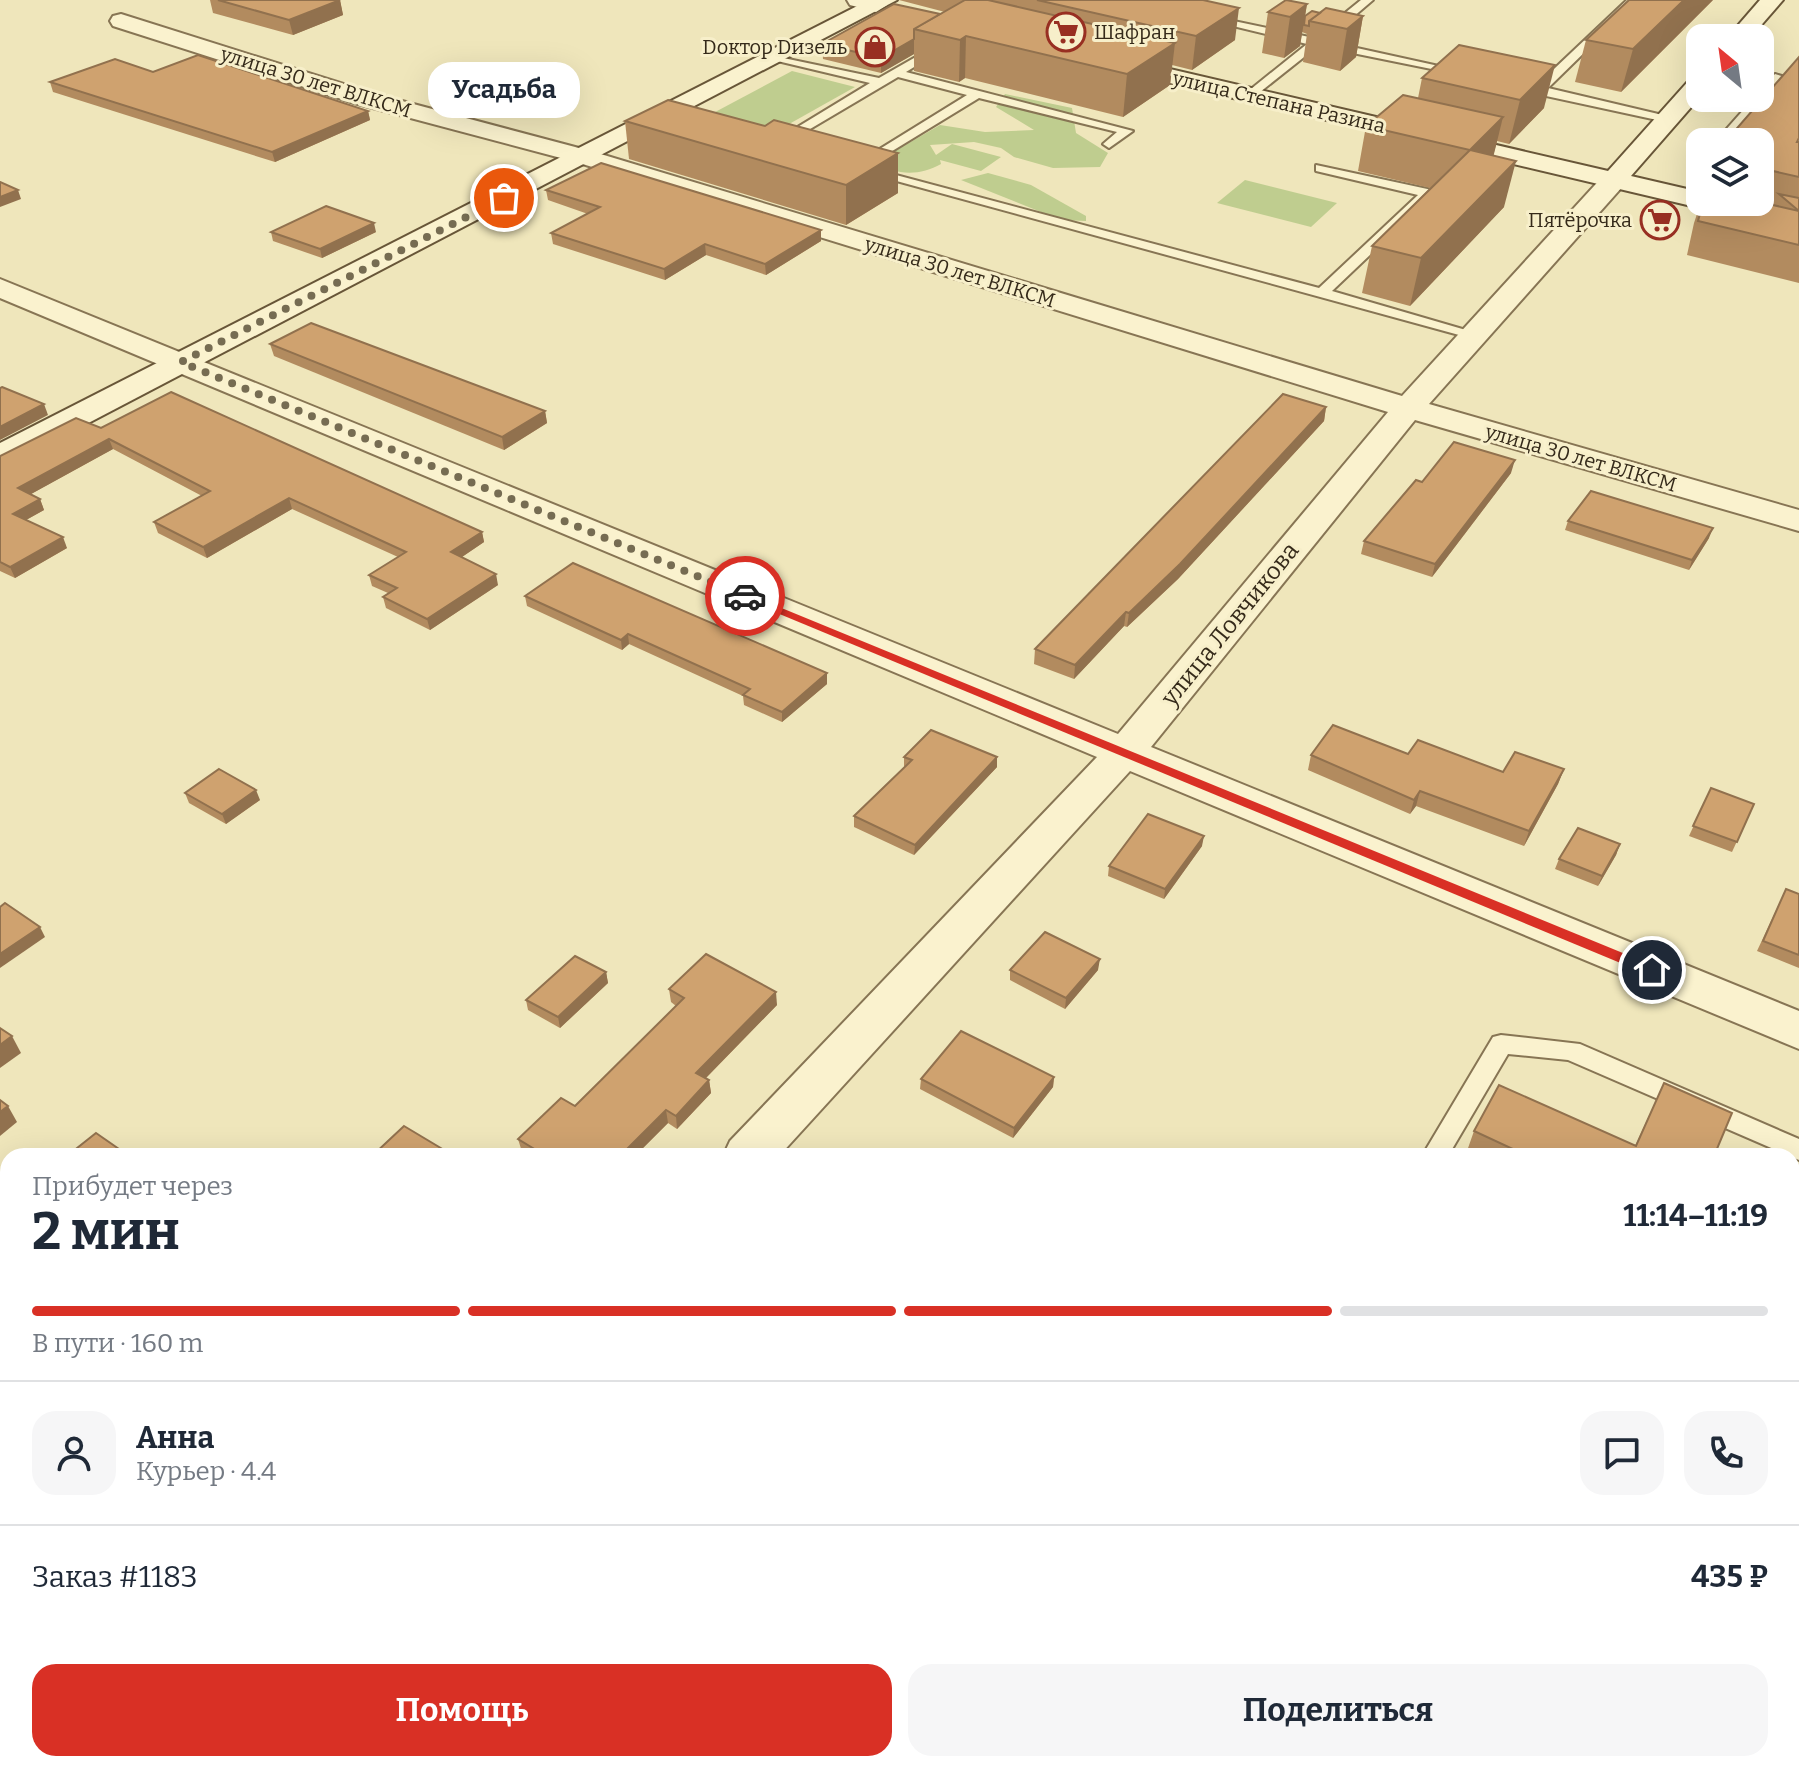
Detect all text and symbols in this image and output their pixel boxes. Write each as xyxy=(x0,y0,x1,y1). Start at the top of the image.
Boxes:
supermarket icon: Шафран xyxy=(1045,11,1087,53)
place label: Шафран xyxy=(1094,20,1175,44)
north arrow xyxy=(1686,24,1774,112)
map controls xyxy=(1686,24,1774,216)
shop icon: Dоктор Dизель xyxy=(854,26,896,68)
place label: Dоктор Dизель xyxy=(702,35,847,59)
street label: улица 30 лет ВЛКСМ xyxy=(217,41,414,122)
callout: Усадьба xyxy=(428,62,580,118)
street label: улица Степана Разина xyxy=(1169,66,1388,138)
text: Усадьба xyxy=(452,74,556,105)
button: layers xyxy=(1686,128,1774,216)
pin xyxy=(470,164,538,232)
icon: bag xyxy=(482,176,526,220)
supermarket icon: Пятёрочка xyxy=(1639,199,1681,241)
place label: Пятёрочка xyxy=(1528,208,1632,232)
street label: улица 30 лет ВЛКСМ xyxy=(861,231,1058,312)
street label: улица 30 лет ВЛКСМ xyxy=(1482,419,1679,497)
street label: улица Ловчикова xyxy=(1155,537,1305,712)
courier xyxy=(705,556,785,636)
icon: car xyxy=(723,574,767,618)
pin xyxy=(1618,936,1686,1004)
icon: home xyxy=(1630,948,1674,992)
text: Прибудет через xyxy=(32,1171,233,1202)
text: 11:14–11:19 xyxy=(1623,1198,1768,1234)
text: 2 мин xyxy=(32,1200,180,1263)
text: В пути · 160 m xyxy=(32,1328,203,1359)
button: person xyxy=(32,1411,116,1495)
button: chat xyxy=(1580,1411,1664,1495)
button: phone xyxy=(1684,1411,1768,1495)
text: Анна xyxy=(136,1420,214,1456)
text: Курьер · 4.4 xyxy=(136,1456,276,1487)
text: Заказ #1183 xyxy=(32,1559,198,1595)
text: 435 ₽ xyxy=(1691,1559,1768,1595)
button: Помощь xyxy=(32,1664,892,1756)
button: Поделиться xyxy=(908,1664,1768,1756)

